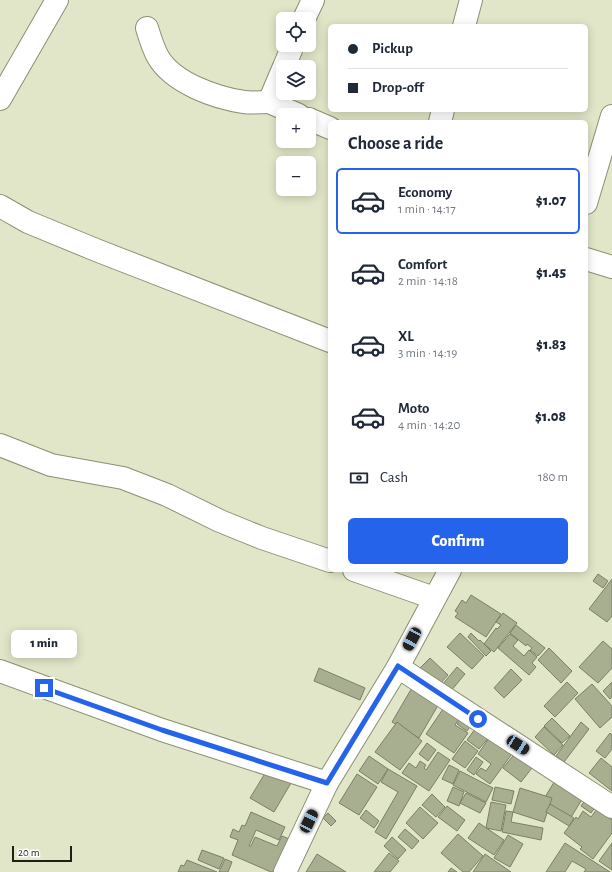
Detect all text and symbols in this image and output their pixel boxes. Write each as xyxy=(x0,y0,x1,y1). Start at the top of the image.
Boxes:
map controls xyxy=(276,12,316,196)
button: locate xyxy=(276,12,316,52)
text: Pickup xyxy=(372,41,413,56)
button: layers xyxy=(276,60,316,100)
text: Drop-off xyxy=(372,80,424,95)
button: + xyxy=(276,108,316,148)
text: Choose a ride xyxy=(348,135,443,153)
button: − xyxy=(276,156,316,196)
icon: car xyxy=(350,183,386,219)
text: Economy xyxy=(398,185,452,200)
text: $1.07 xyxy=(536,193,566,208)
text: 1 min · 14:17 xyxy=(398,203,456,216)
icon: car xyxy=(350,255,386,291)
text: Comfort xyxy=(398,257,447,272)
text: $1.45 xyxy=(536,265,566,280)
text: 2 min · 14:18 xyxy=(398,275,458,288)
icon: car xyxy=(350,327,386,363)
text: XL xyxy=(398,329,414,344)
text: $1.83 xyxy=(536,337,566,352)
text: 3 min · 14:19 xyxy=(398,347,457,360)
icon: car xyxy=(350,399,386,435)
text: Moto xyxy=(398,401,430,416)
text: $1.08 xyxy=(535,409,566,424)
text: 4 min · 14:20 xyxy=(398,419,460,432)
icon: cash xyxy=(348,467,370,489)
text: Cash xyxy=(380,470,408,485)
text: 180 m xyxy=(538,471,568,484)
button: Confirm xyxy=(348,518,568,564)
car xyxy=(401,626,423,652)
callout: 1 min xyxy=(11,630,77,658)
text: 1 min xyxy=(30,637,58,650)
route end xyxy=(35,679,53,697)
route start xyxy=(469,710,487,728)
car xyxy=(505,733,531,757)
car xyxy=(298,808,320,834)
scale bar xyxy=(12,844,72,863)
text: 20 m xyxy=(18,847,39,858)

